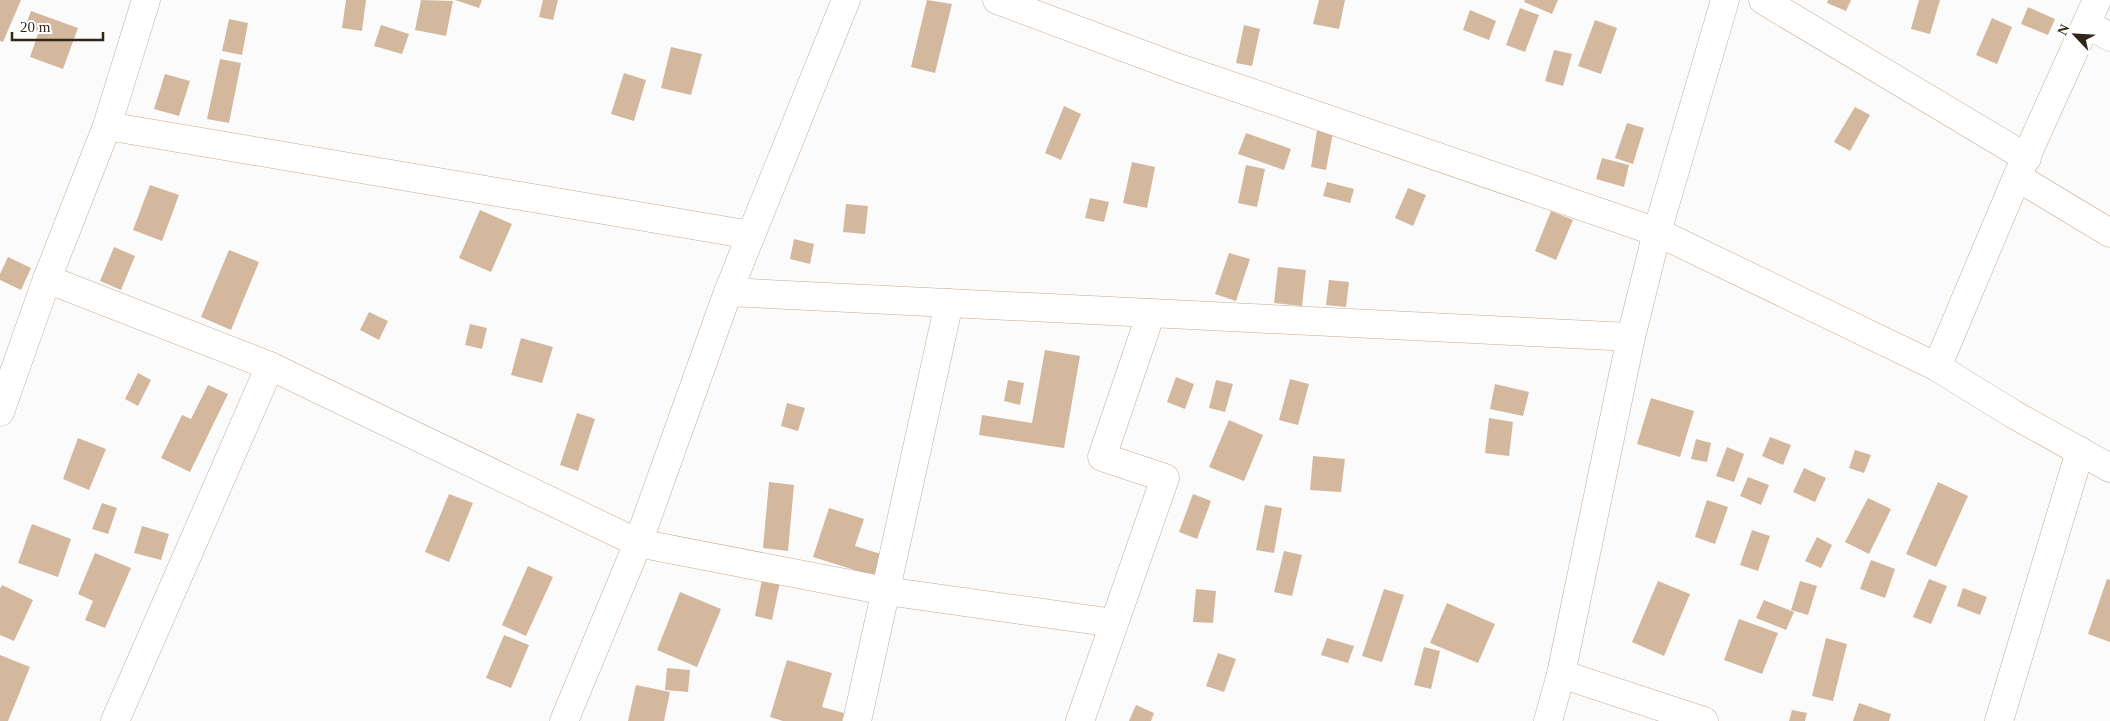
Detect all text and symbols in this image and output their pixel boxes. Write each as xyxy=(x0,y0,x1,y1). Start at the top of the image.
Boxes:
scale bar xyxy=(12,10,104,42)
north arrow xyxy=(2050,10,2100,60)
text: 20 m xyxy=(20,19,51,35)
text: N xyxy=(2055,22,2073,37)

